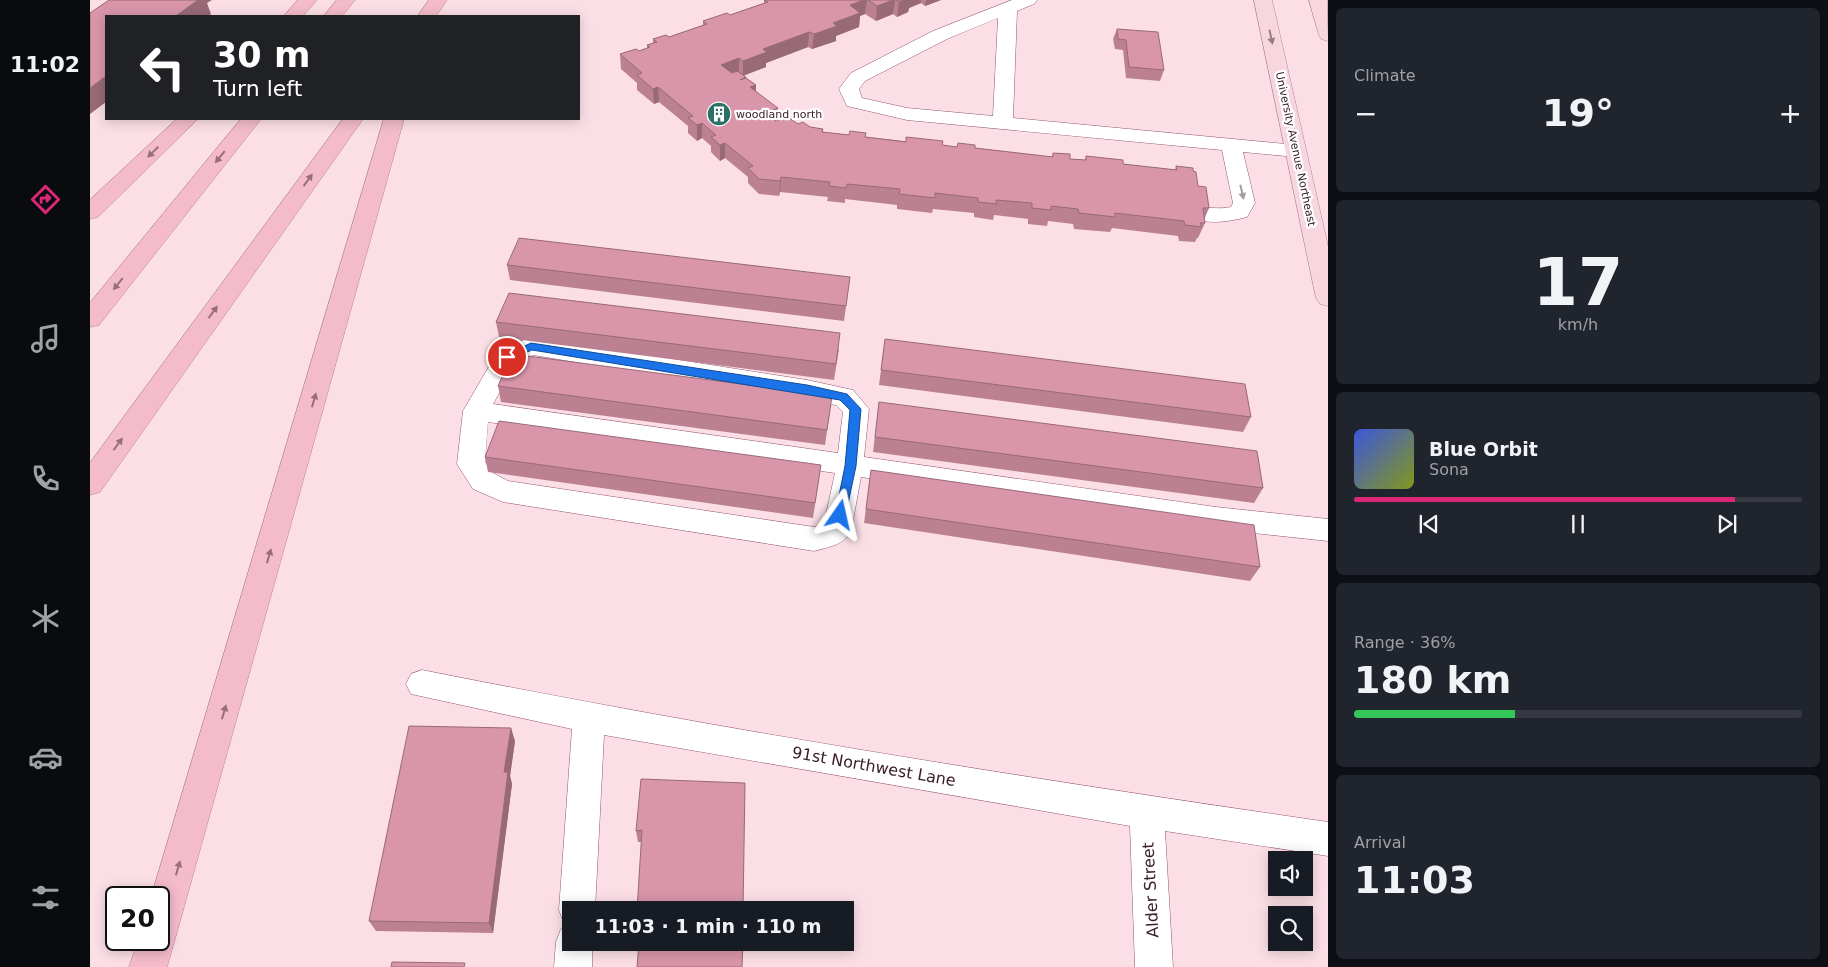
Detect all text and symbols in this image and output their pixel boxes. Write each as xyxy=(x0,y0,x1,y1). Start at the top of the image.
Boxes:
one-way arrow xyxy=(1267,29,1275,44)
icon: left xyxy=(130,35,195,100)
text: 30 m xyxy=(213,35,310,75)
text: 11:02 xyxy=(10,52,80,77)
text: Climate xyxy=(1354,66,1416,85)
street label: University Avenue Northeast xyxy=(1273,71,1318,228)
text: Turn left xyxy=(213,76,302,101)
text: 19° xyxy=(1542,91,1614,135)
text: − xyxy=(1354,97,1377,130)
text: + xyxy=(1779,97,1802,130)
building icon: woodland north xyxy=(706,101,732,127)
place label: woodland north xyxy=(736,108,822,121)
one-way arrow xyxy=(147,146,159,158)
one-way arrow xyxy=(215,150,226,163)
one-way arrow xyxy=(303,174,314,187)
icon: directions xyxy=(28,182,63,217)
one-way arrow xyxy=(1238,185,1246,200)
text: 17 xyxy=(1533,245,1623,320)
one-way arrow xyxy=(113,277,124,290)
one-way arrow xyxy=(208,306,219,319)
text: km/h xyxy=(1558,315,1598,334)
icon: music xyxy=(28,321,63,356)
pin xyxy=(486,336,528,378)
icon: arrive xyxy=(493,343,521,371)
one-way arrow xyxy=(310,392,318,407)
one-way arrow xyxy=(113,438,124,451)
text: Blue Orbit xyxy=(1429,438,1538,460)
text: Sona xyxy=(1429,460,1469,479)
icon: phone xyxy=(28,461,63,496)
position arrow xyxy=(813,488,865,540)
icon: previous xyxy=(1415,510,1443,538)
icon: pause xyxy=(1564,510,1592,538)
icon: next xyxy=(1713,510,1741,538)
one-way arrow xyxy=(266,549,274,564)
icon: climate xyxy=(28,601,63,636)
text: Range · 36% xyxy=(1354,633,1456,652)
text: 180 km xyxy=(1354,658,1511,702)
one-way arrow xyxy=(220,705,228,720)
icon: car xyxy=(28,740,63,775)
street label: 91st Northwest Lane xyxy=(790,743,957,790)
text: Arrival xyxy=(1354,833,1406,852)
street label: Alder Street xyxy=(1139,842,1162,938)
map controls xyxy=(1268,851,1313,951)
button: sound xyxy=(1268,851,1313,896)
text: 11:03 xyxy=(1354,858,1475,902)
one-way arrow xyxy=(174,860,182,875)
icon: filters xyxy=(28,880,63,915)
speed limit sign: 20 xyxy=(105,886,170,951)
button: search xyxy=(1268,906,1313,951)
text: 11:03 · 1 min · 110 m xyxy=(594,915,822,937)

